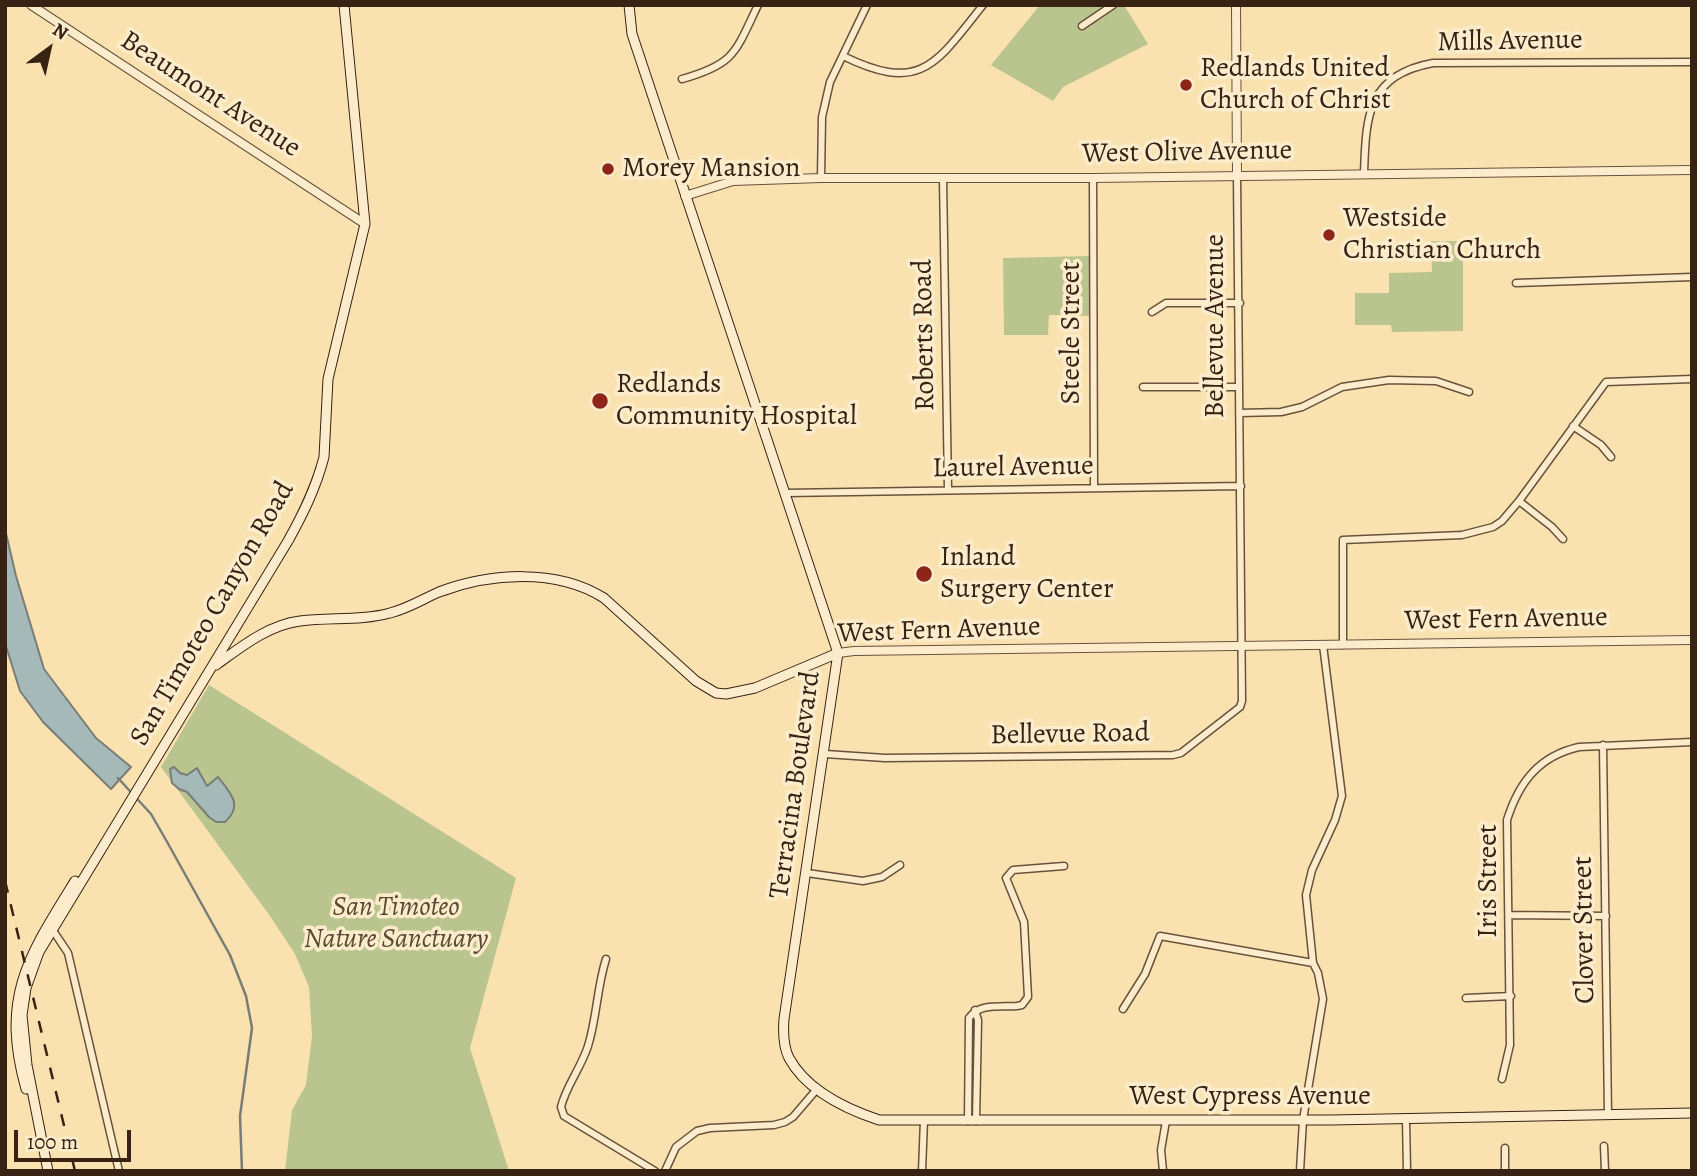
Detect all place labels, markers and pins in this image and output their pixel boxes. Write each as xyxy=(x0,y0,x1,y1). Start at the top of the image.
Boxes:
place label: Redlands United Church of Christ xyxy=(1200,52,1391,118)
marker: Redlands United Church of Christ xyxy=(1178,77,1194,93)
place label: Morey Mansion xyxy=(622,152,800,186)
marker: Morey Mansion xyxy=(600,161,616,177)
place label: Westside Christian Church xyxy=(1343,202,1541,268)
marker: Westside Christian Church xyxy=(1321,227,1337,243)
place label: Redlands Community Hospital xyxy=(616,368,857,434)
marker: Redlands Community Hospital xyxy=(590,391,610,411)
place label: Inland Surgery Center xyxy=(940,541,1114,607)
marker: Inland Surgery Center xyxy=(914,564,934,584)

